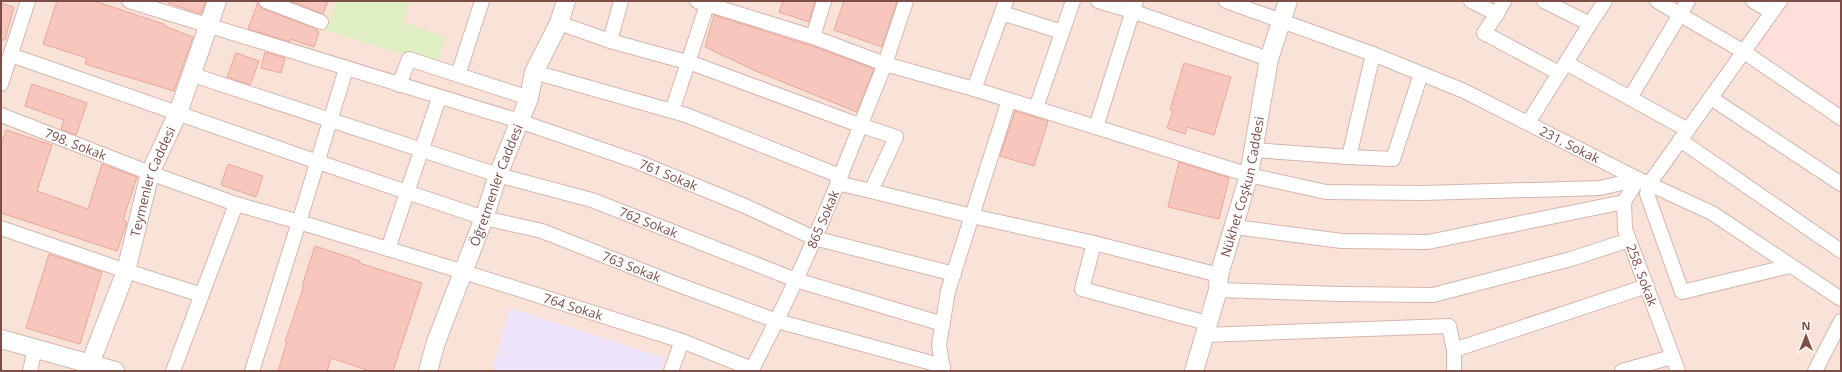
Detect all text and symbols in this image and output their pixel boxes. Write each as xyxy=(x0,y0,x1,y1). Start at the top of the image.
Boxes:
street label: Nükhet Coşkun Caddesi xyxy=(1216,115,1268,259)
street label: Öğretmenler Caddesi xyxy=(465,121,527,249)
street label: 231. Sokak xyxy=(1537,122,1603,167)
street label: 798. Sokak xyxy=(42,124,109,164)
street label: Teymenler Caddesi xyxy=(126,124,179,239)
street label: 761 Sokak xyxy=(637,155,701,195)
street label: 865 Sokak xyxy=(802,187,843,251)
street label: 762 Sokak xyxy=(616,203,681,242)
street label: 258. Sokak xyxy=(1622,241,1662,309)
street label: 763 Sokak xyxy=(600,247,664,286)
street label: 764 Sokak xyxy=(541,289,605,324)
north arrow xyxy=(1786,316,1826,356)
text: N xyxy=(1802,318,1810,333)

